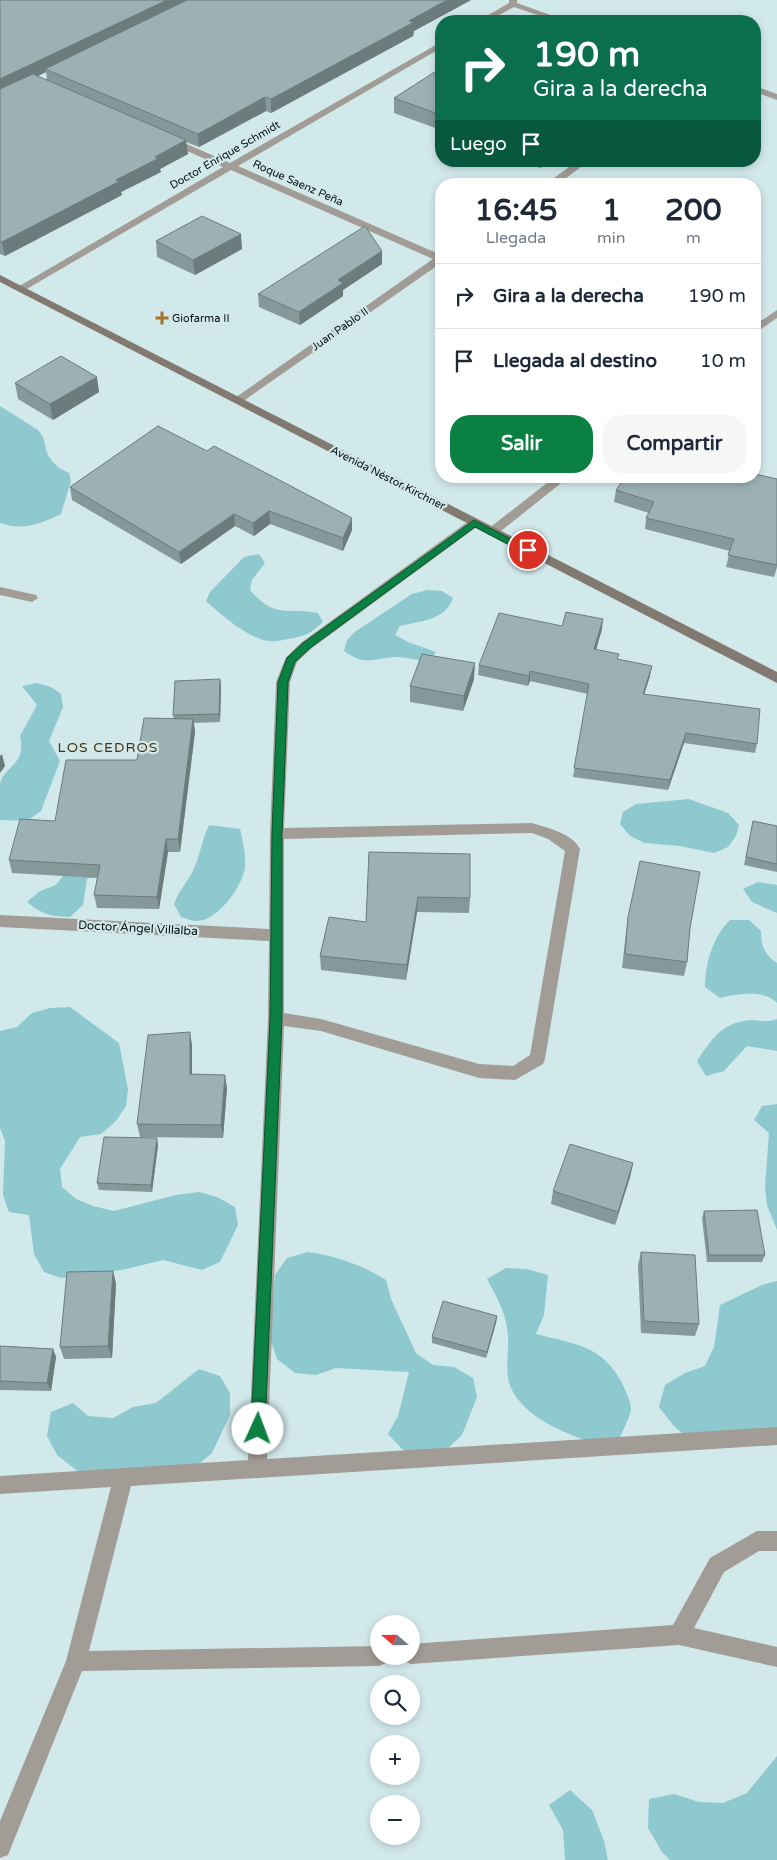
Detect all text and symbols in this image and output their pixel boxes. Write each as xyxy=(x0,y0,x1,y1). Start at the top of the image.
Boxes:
text: 190 m xyxy=(533,34,640,76)
icon: right xyxy=(450,35,515,100)
text: Gira a la derecha xyxy=(533,76,708,102)
street label: Doctor Enrique Schmidt xyxy=(168,118,282,192)
icon: arrive xyxy=(517,130,545,158)
text: Luego xyxy=(450,133,507,155)
street label: Roque Saenz Peña xyxy=(251,157,345,209)
text: 16:45 xyxy=(474,192,558,229)
text: 1 xyxy=(602,192,621,229)
text: 200 xyxy=(665,192,722,229)
text: Llegada xyxy=(486,228,546,248)
text: min xyxy=(597,228,626,248)
text: m xyxy=(686,228,701,248)
icon: right xyxy=(450,282,478,310)
text: Gira a la derecha xyxy=(493,285,644,307)
text: 190 m xyxy=(688,285,746,307)
street label: Juan Pablo II xyxy=(309,305,371,353)
marker: Giofarma II xyxy=(156,312,168,324)
place label: Giofarma II xyxy=(172,312,230,325)
icon: arrive xyxy=(450,347,478,375)
text: Llegada al destino xyxy=(493,350,657,372)
text: 10 m xyxy=(700,350,746,372)
button: Salir xyxy=(450,415,593,473)
button: Compartir xyxy=(603,415,746,473)
street label: Avenida Néstor Kirchner xyxy=(328,443,448,513)
pin xyxy=(507,529,549,571)
icon: arrive xyxy=(514,536,542,564)
district label: LOS CEDROS xyxy=(58,739,158,756)
street label: Doctor Ángel Villalba xyxy=(78,918,198,938)
position arrow xyxy=(231,1402,283,1454)
north arrow xyxy=(370,1615,420,1665)
map controls xyxy=(370,1615,420,1845)
button: search xyxy=(370,1675,420,1725)
button: + xyxy=(370,1735,420,1785)
button: − xyxy=(370,1795,420,1845)

